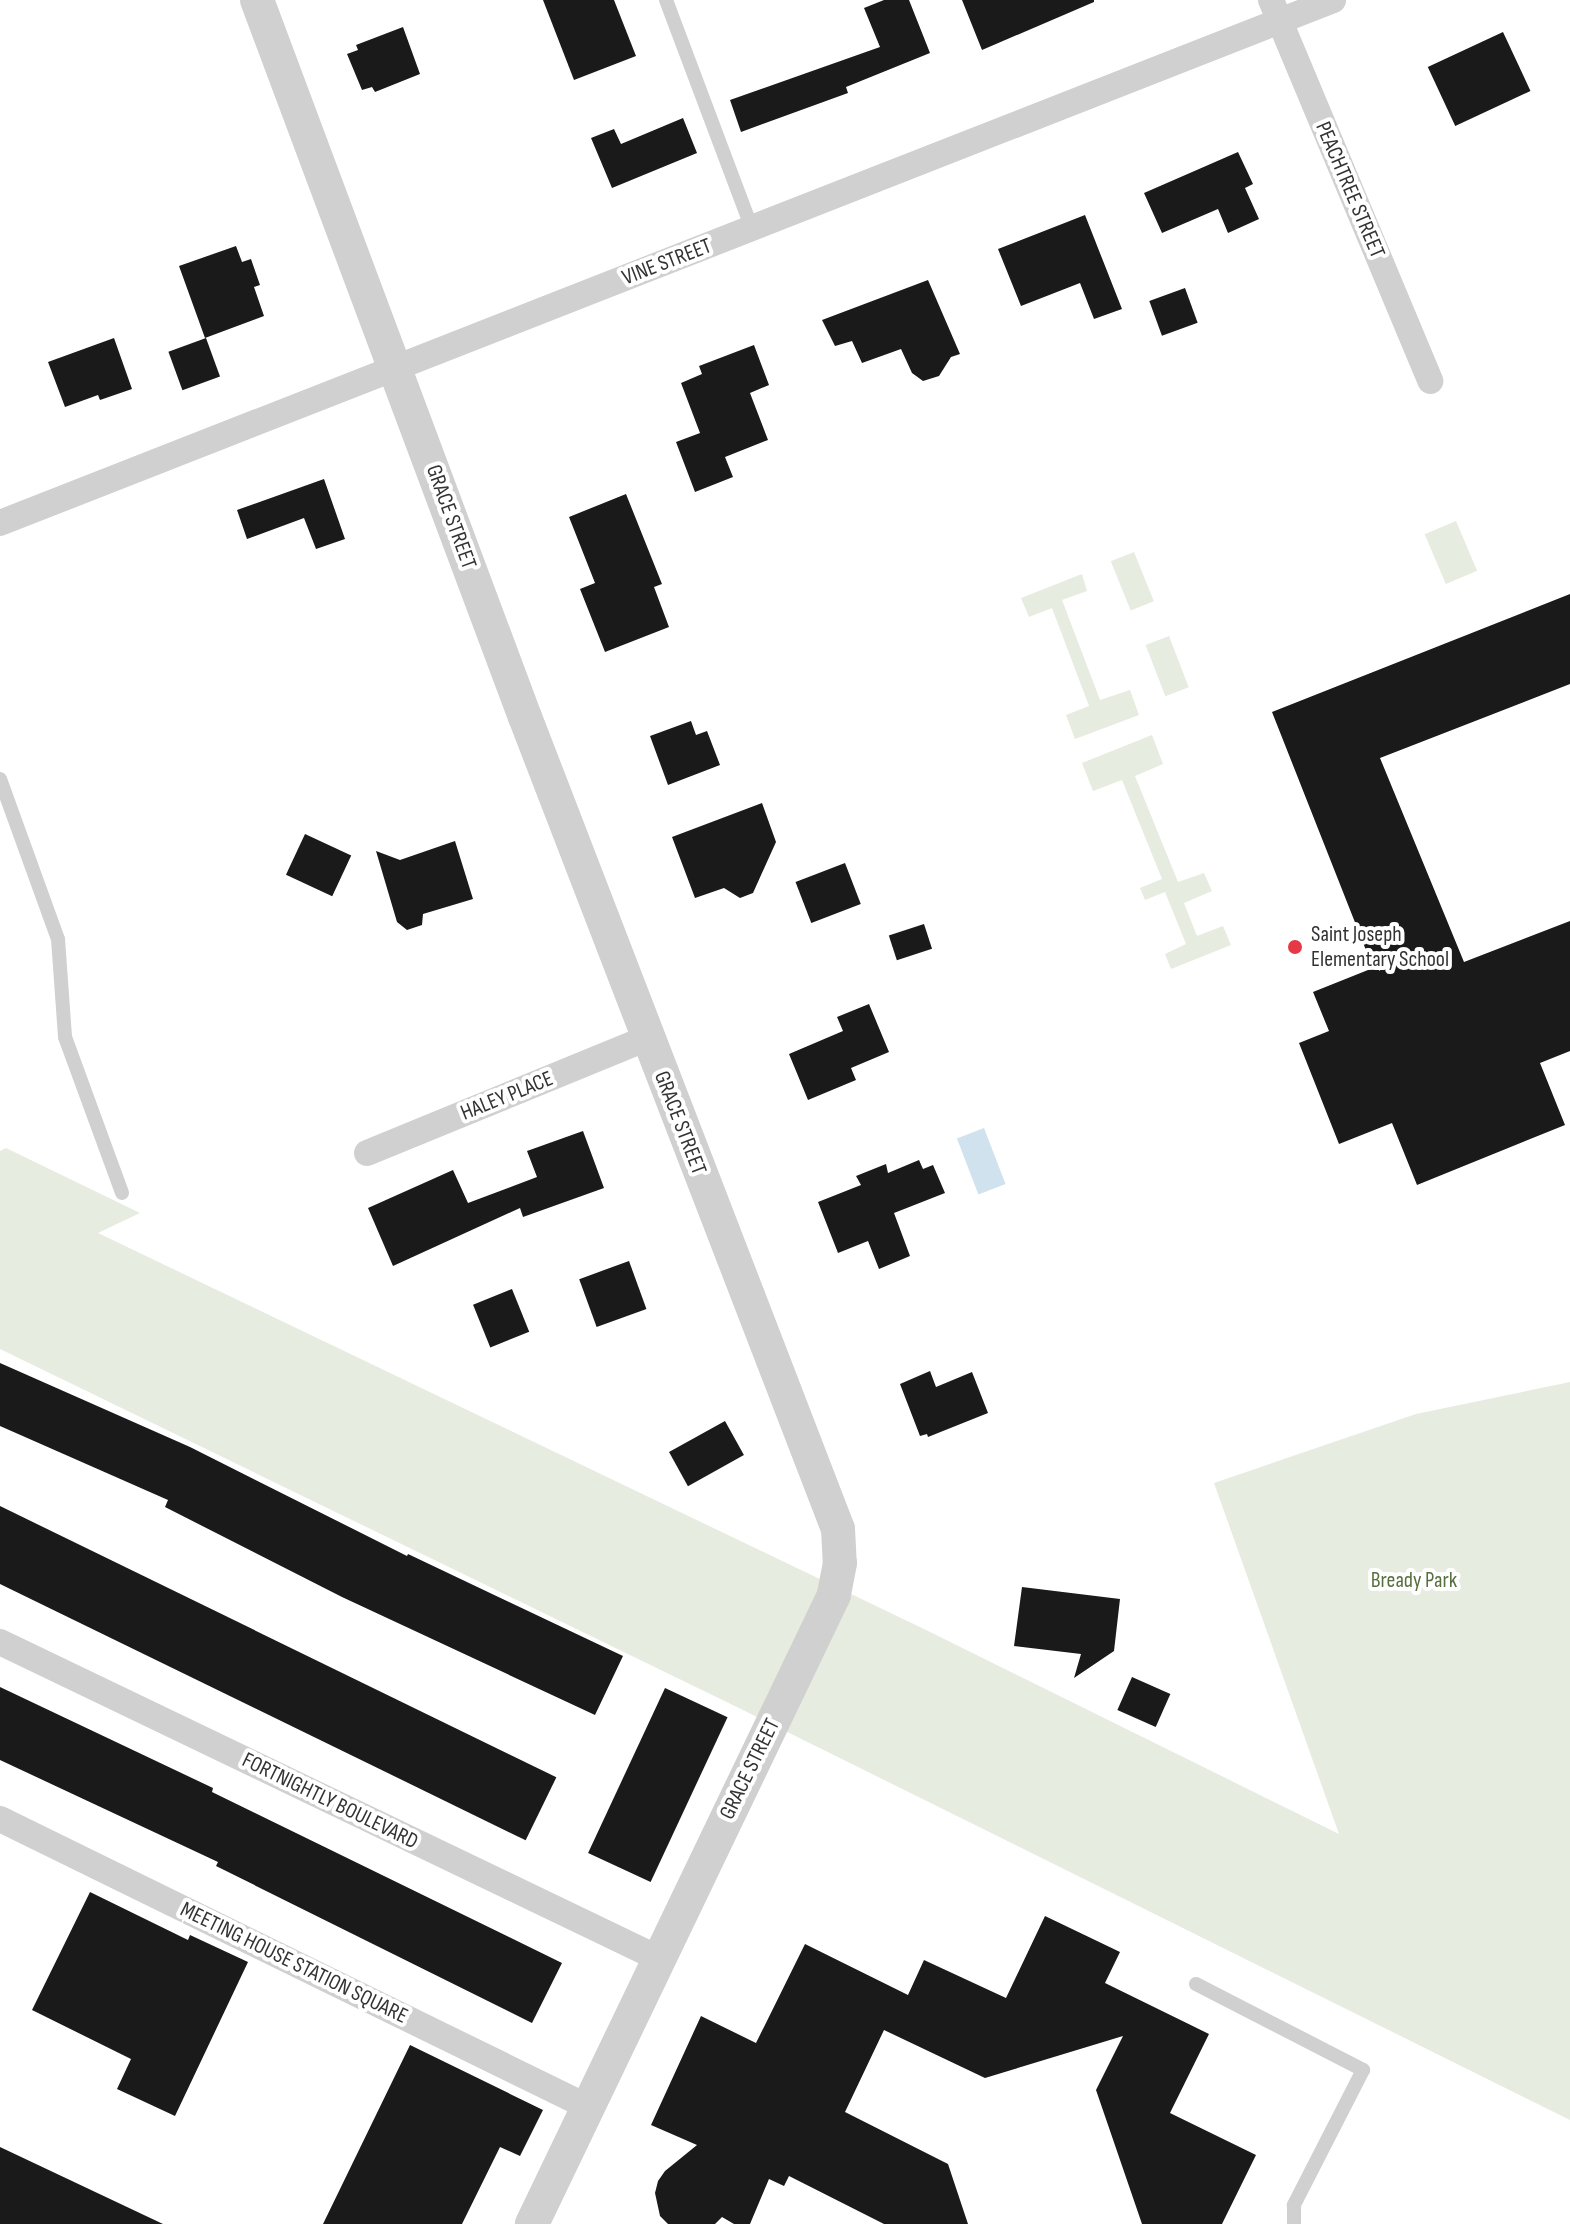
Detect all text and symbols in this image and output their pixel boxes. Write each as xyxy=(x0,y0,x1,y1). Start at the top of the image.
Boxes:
street label: PEACHTREE STREET xyxy=(1309,118,1391,262)
street label: VINE STREET xyxy=(619,233,715,291)
street label: GRACE STREET xyxy=(420,461,482,573)
place label: Saint Joseph Elementary School xyxy=(1311,921,1449,972)
marker: Saint Joseph Elementary School xyxy=(1286,938,1304,956)
street label: HALEY PLACE xyxy=(457,1066,557,1126)
street label: GRACE STREET xyxy=(648,1067,712,1179)
park label: Bready Park xyxy=(1371,1568,1457,1594)
street label: GRACE STREET xyxy=(714,1714,786,1824)
street label: FORTNIGHTLY BOULEVARD xyxy=(238,1747,422,1855)
street label: MEETING HOUSE STATION SQUARE xyxy=(176,1896,412,2030)

